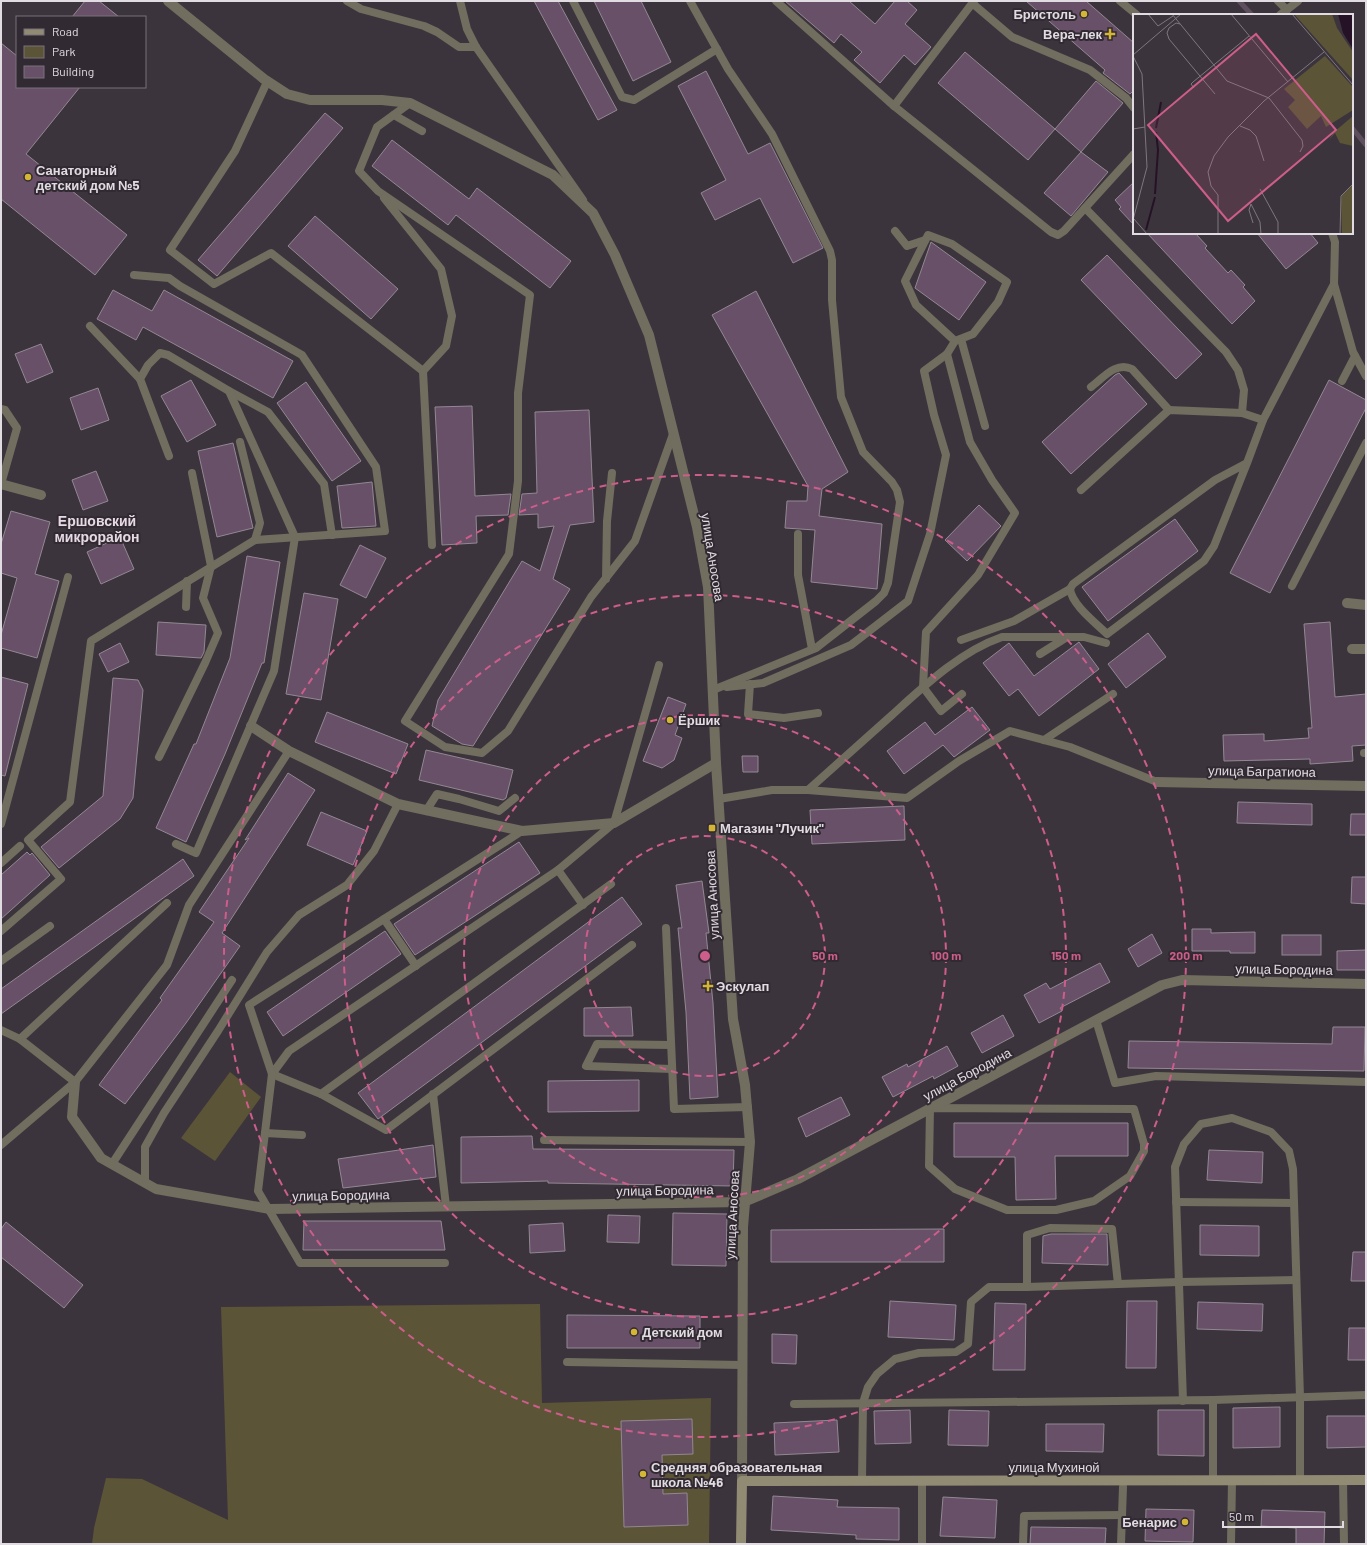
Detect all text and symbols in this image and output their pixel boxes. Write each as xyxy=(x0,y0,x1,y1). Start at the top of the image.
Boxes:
place label: Бристоль xyxy=(1013,6,1076,22)
marker: Бристоль xyxy=(1079,9,1089,19)
inset map xyxy=(1133,14,1353,234)
legend xyxy=(16,16,146,88)
text: Road xyxy=(52,24,79,38)
place label: Вера-лек xyxy=(1043,26,1102,42)
marker: Вера-лек xyxy=(1105,29,1115,39)
text: Park xyxy=(52,44,76,58)
text: Building xyxy=(52,64,94,78)
place label: Санаторный детский дом №5 xyxy=(36,162,140,193)
marker: Санаторный детский дом №5 xyxy=(23,172,33,182)
district label: Ершовский микрорайон xyxy=(54,512,140,545)
street label: улица Аносова xyxy=(698,512,728,603)
place label: Ёршик xyxy=(678,712,720,728)
marker: Ёршик xyxy=(665,715,675,725)
street label: улица Багратиона xyxy=(1208,762,1317,780)
place label: Магазин "Лучик" xyxy=(720,820,824,836)
marker: Магазин "Лучик" xyxy=(707,823,717,833)
street label: улица Аносова xyxy=(702,849,722,940)
text: 50 m xyxy=(812,948,838,962)
text: 100 m xyxy=(931,948,961,962)
text: 150 m xyxy=(1051,948,1081,962)
text: 200 m xyxy=(1170,948,1202,962)
centre of rings xyxy=(698,949,712,963)
street label: улица Бородина xyxy=(1235,960,1334,978)
place label: Эскулап xyxy=(716,978,769,994)
marker: Эскулап xyxy=(703,981,713,991)
street label: улица Бородина xyxy=(920,1044,1014,1104)
street label: улица Аносова xyxy=(722,1169,742,1260)
street label: улица Бородина xyxy=(616,1181,715,1199)
street label: улица Бородина xyxy=(292,1186,391,1204)
place label: Детский дом xyxy=(642,1324,723,1340)
marker: Детский дом xyxy=(629,1327,639,1337)
place label: Средняя образовательная школа №46 xyxy=(651,1459,822,1490)
street label: улица Мухиной xyxy=(1008,1459,1100,1475)
marker: Средняя образовательная школа №46 xyxy=(638,1469,648,1479)
scale bar xyxy=(1223,1503,1343,1529)
text: 50 m xyxy=(1229,1509,1254,1523)
place label: Бенарис xyxy=(1122,1514,1177,1530)
marker: Бенарис xyxy=(1180,1517,1190,1527)

